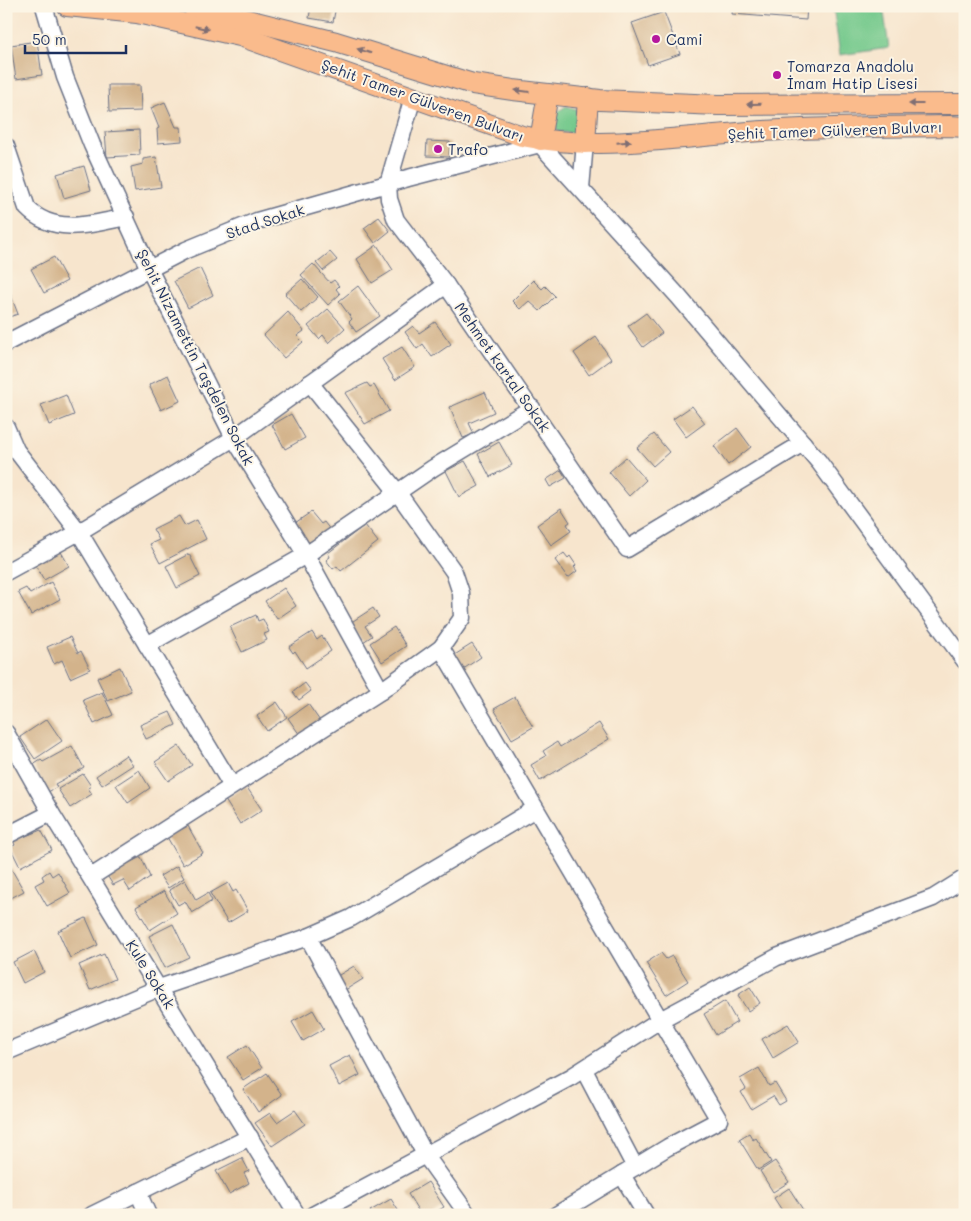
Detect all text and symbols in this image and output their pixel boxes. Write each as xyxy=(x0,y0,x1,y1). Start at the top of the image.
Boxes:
scale bar xyxy=(25,22,126,54)
one-way arrow xyxy=(194,24,210,32)
text: 50 m xyxy=(32,29,67,49)
place label: Cami xyxy=(666,29,703,49)
marker: Cami xyxy=(650,33,662,45)
one-way arrow xyxy=(357,46,372,54)
street label: Şehit Tamer Gülveren Bulvarı xyxy=(319,54,527,146)
place label: Tomarza Anadolu İmam Hatip Lisesi xyxy=(787,56,918,93)
marker: Tomarza Anadolu İmam Hatip Lisesi xyxy=(771,69,783,81)
one-way arrow xyxy=(513,87,529,95)
one-way arrow xyxy=(745,100,761,108)
one-way arrow xyxy=(908,100,924,108)
street label: Şehit Tamer Gülveren Bulvarı xyxy=(727,116,943,144)
one-way arrow xyxy=(616,138,632,146)
place label: Trafo xyxy=(448,139,488,159)
marker: Trafo xyxy=(432,143,444,155)
street label: Stad Sokak xyxy=(223,199,307,243)
street label: Şehit Nizamettin Taşdelen Sokak xyxy=(133,245,259,469)
street label: Mehmet kartal Sokak xyxy=(451,298,555,436)
street label: Kule Sokak xyxy=(122,936,180,1012)

